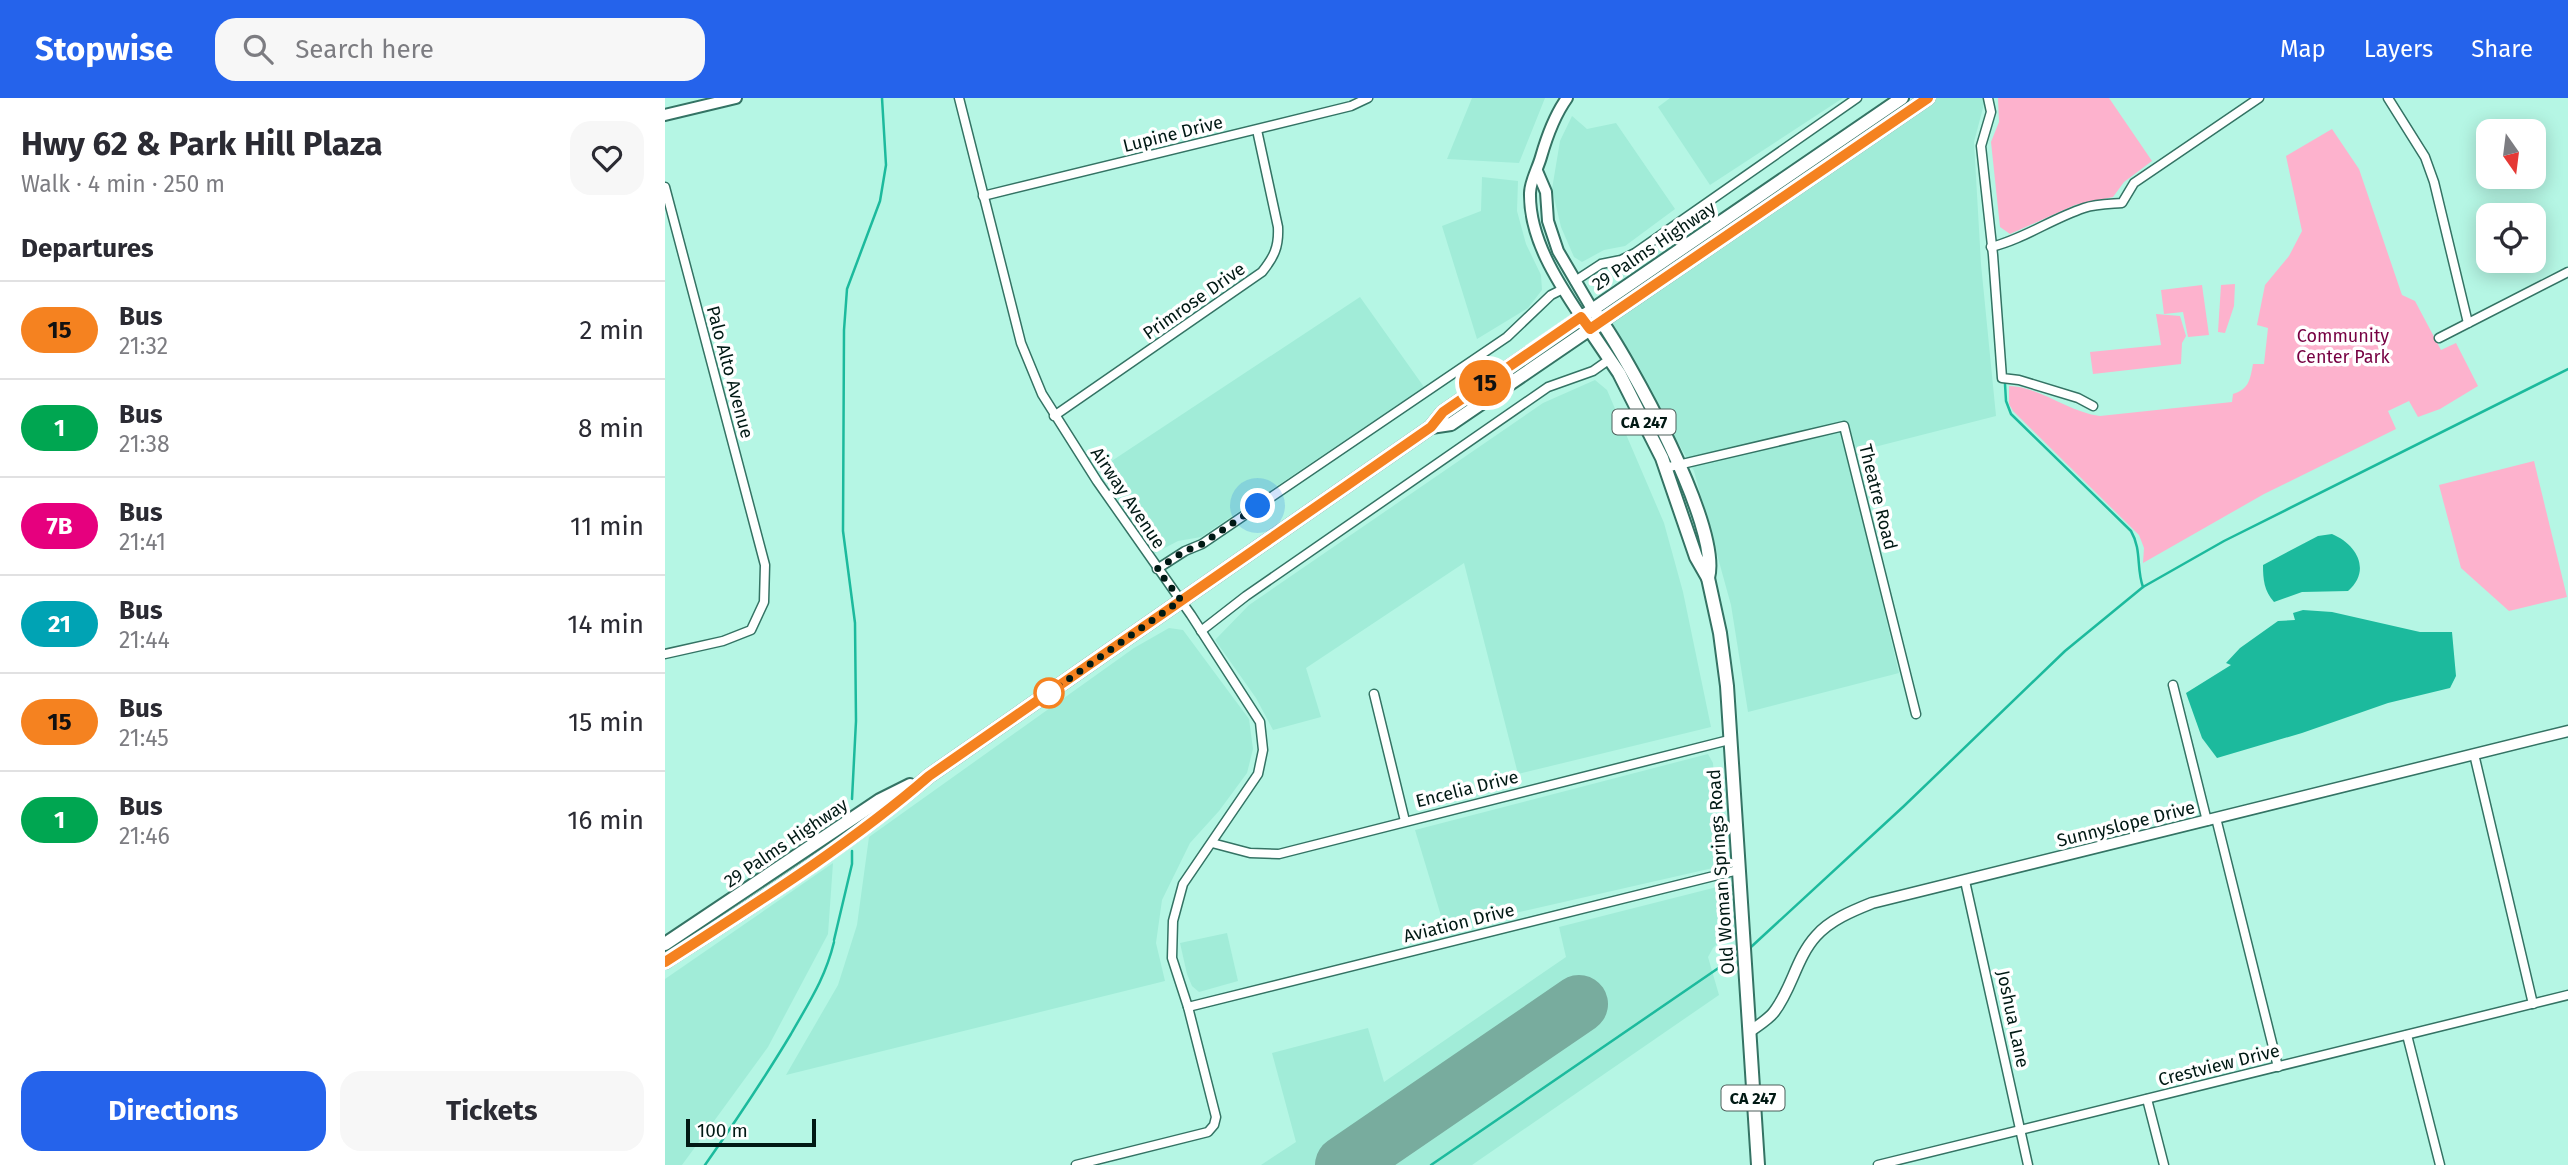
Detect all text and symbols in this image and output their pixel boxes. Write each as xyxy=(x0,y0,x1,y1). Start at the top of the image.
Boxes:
search box xyxy=(215,18,705,81)
text: Stopwise xyxy=(35,29,173,69)
icon: search xyxy=(239,30,277,68)
text: Search here xyxy=(295,34,434,65)
text: Map xyxy=(2280,35,2326,63)
text: Layers xyxy=(2364,35,2433,63)
text: Share xyxy=(2471,35,2533,63)
street label: Lupine Drive xyxy=(1121,111,1225,157)
north arrow xyxy=(2476,119,2546,189)
map controls xyxy=(2476,119,2546,273)
button: heart xyxy=(570,121,644,195)
text: Hwy 62 & Park Hill Plaza xyxy=(21,124,383,164)
text: Walk · 4 min · 250 m xyxy=(21,170,225,198)
street label: 29 Palms Highway xyxy=(1588,196,1720,295)
button: locate xyxy=(2476,203,2546,273)
text: Departures xyxy=(21,233,154,264)
street label: Primrose Drive xyxy=(1139,258,1249,344)
text: Bus xyxy=(119,301,162,332)
street label: Palo Alto Avenue xyxy=(702,303,758,441)
text: 2 min xyxy=(579,315,644,346)
text: 15 xyxy=(48,316,72,344)
park label: Community Center Park xyxy=(2296,325,2390,368)
text: 21:32 xyxy=(119,332,168,360)
line badge: 15 xyxy=(1453,360,1517,406)
text: 15 xyxy=(1473,369,1497,397)
text: Bus xyxy=(119,399,162,430)
road number: CA 247 xyxy=(1613,410,1675,434)
text: 8 min xyxy=(578,413,644,444)
text: 1 xyxy=(54,414,65,442)
text: 21:38 xyxy=(119,430,170,458)
street label: Theatre Road xyxy=(1854,442,1902,552)
street label: Airway Avenue xyxy=(1086,443,1170,553)
your location xyxy=(1240,488,1275,523)
text: Bus xyxy=(119,497,162,528)
text: 11 min xyxy=(570,511,644,542)
text: 7B xyxy=(46,512,73,540)
text: 21:41 xyxy=(119,528,166,556)
text: Bus xyxy=(119,595,162,626)
text: 14 min xyxy=(567,609,644,640)
text: 21 xyxy=(48,610,71,638)
text: 21:44 xyxy=(119,626,170,654)
unlabelled marker xyxy=(1034,678,1064,708)
text: Bus xyxy=(119,693,162,724)
text: 15 min xyxy=(568,707,644,738)
text: 15 xyxy=(48,708,72,736)
text: 21:45 xyxy=(119,724,169,752)
street label: Encelia Drive xyxy=(1413,766,1521,812)
street label: Old Woman Springs Road xyxy=(1703,769,1739,975)
text: Bus xyxy=(119,791,162,822)
street label: 29 Palms Highway xyxy=(720,793,852,892)
street label: Sunnyslope Drive xyxy=(2055,796,2197,852)
text: 16 min xyxy=(567,805,644,836)
text: 1 xyxy=(54,806,65,834)
text: 21:46 xyxy=(119,822,170,850)
street label: Aviation Drive xyxy=(1401,899,1517,947)
street label: Joshua Lane xyxy=(1992,968,2034,1070)
street label: Crestview Drive xyxy=(2156,1039,2282,1091)
button: Directions xyxy=(21,1071,326,1151)
button: Tickets xyxy=(340,1071,644,1151)
road number: CA 247 xyxy=(1721,1086,1785,1110)
scale bar xyxy=(686,1116,815,1148)
text: 100 m xyxy=(697,1119,748,1142)

